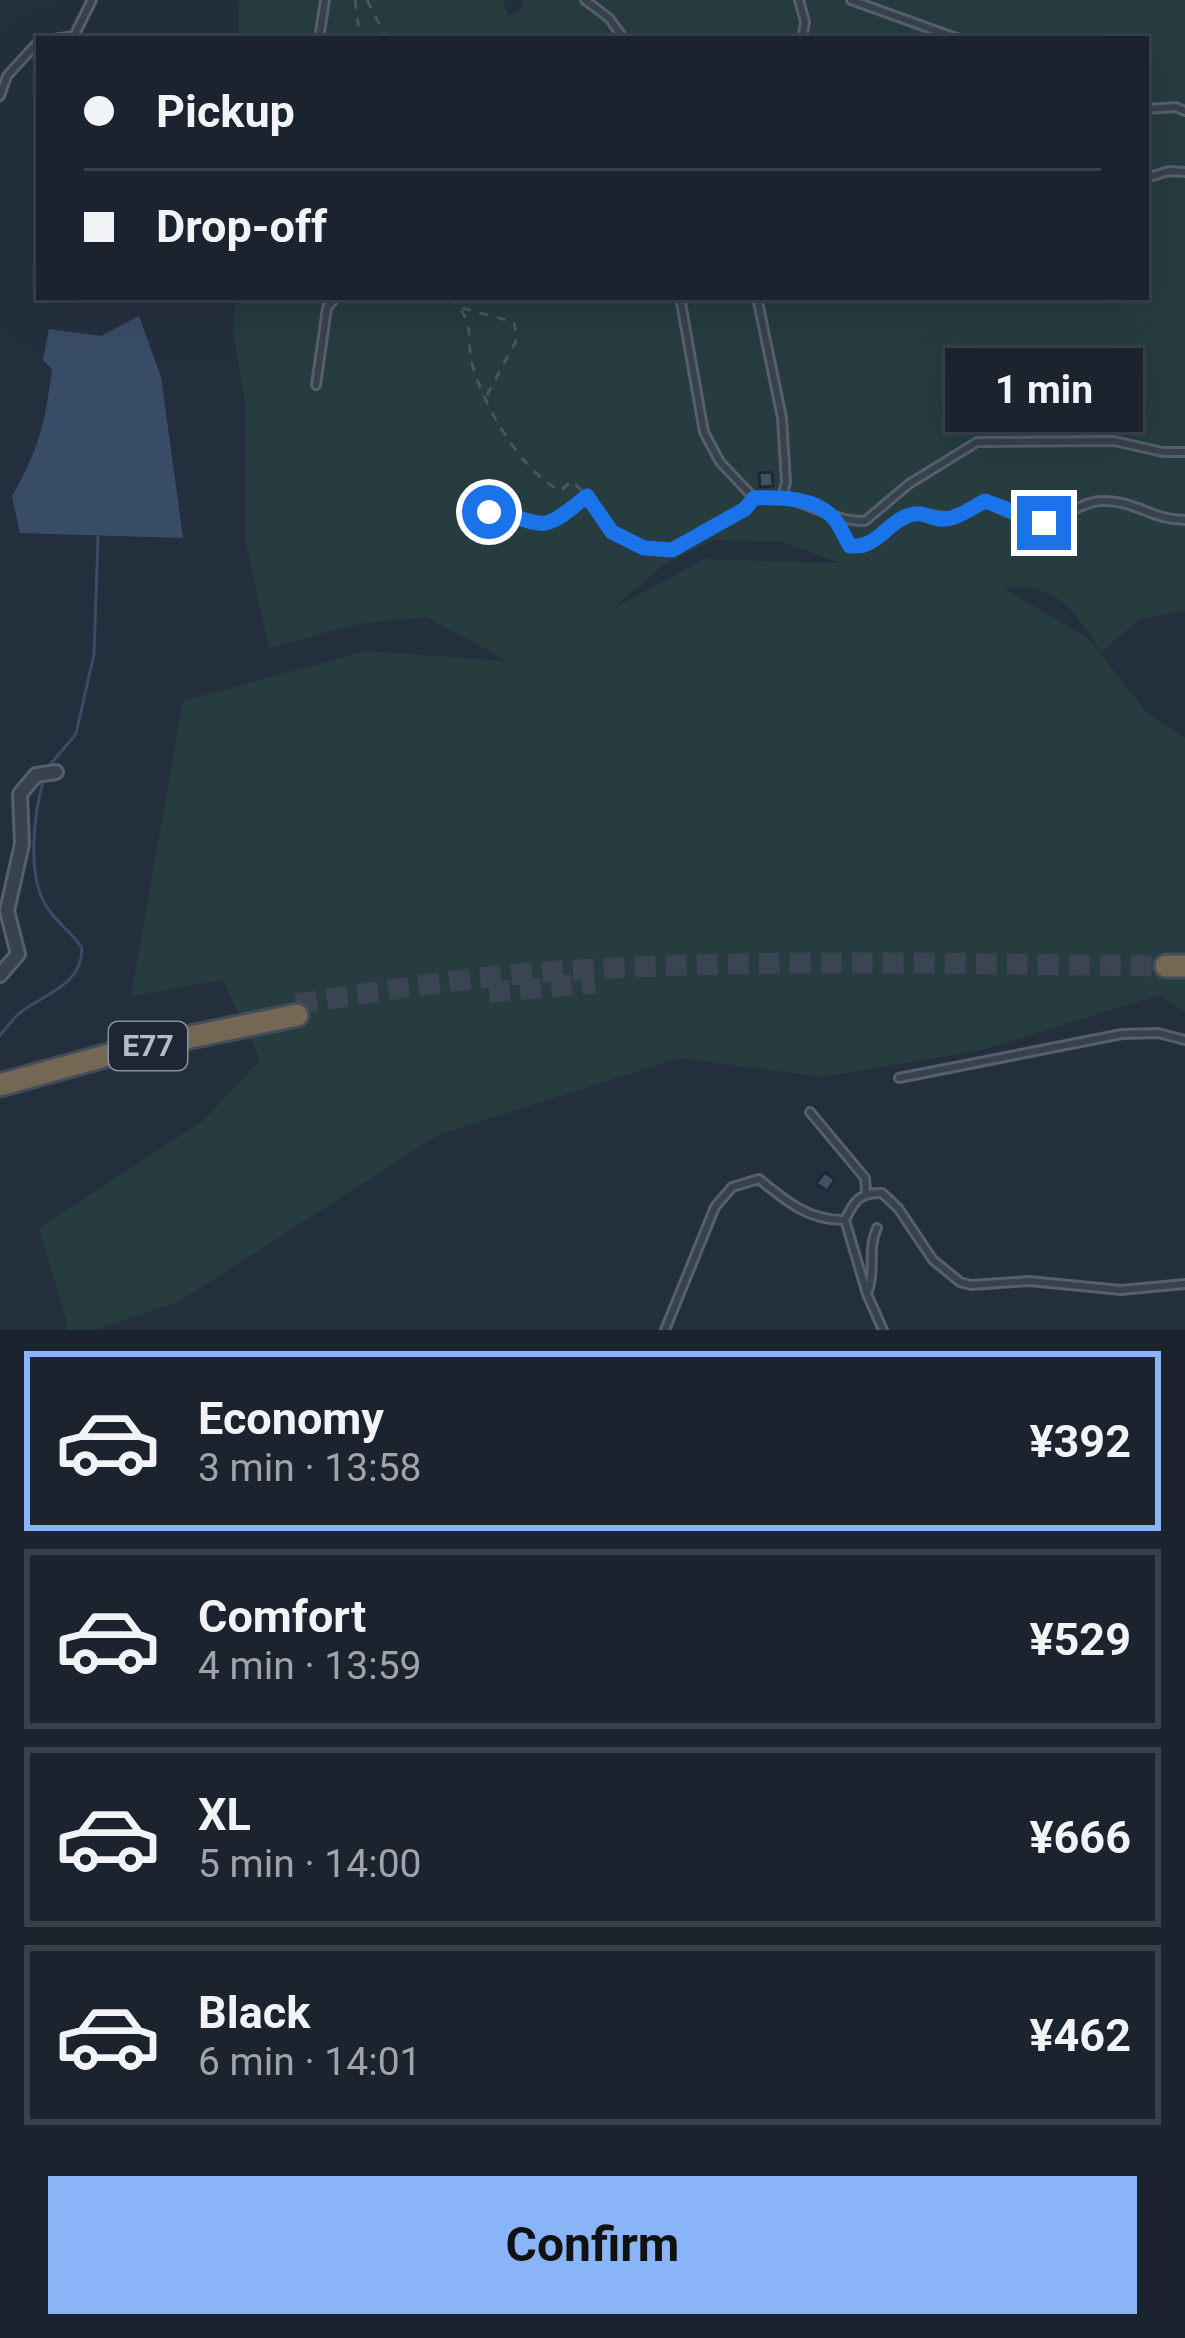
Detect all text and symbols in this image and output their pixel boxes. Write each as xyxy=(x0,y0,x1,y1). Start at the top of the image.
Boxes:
text: Pickup xyxy=(156,85,295,138)
text: Drop-off xyxy=(156,200,327,253)
callout: 1 min xyxy=(945,349,1143,433)
text: 1 min xyxy=(995,367,1093,413)
route start xyxy=(462,485,516,539)
route end xyxy=(1017,496,1071,550)
road number: E77 xyxy=(109,1022,187,1070)
icon: car xyxy=(54,1387,162,1495)
text: Economy xyxy=(198,1392,384,1445)
text: ¥392 xyxy=(1029,1415,1131,1468)
text: 3 min · 13:58 xyxy=(198,1445,421,1491)
icon: car xyxy=(54,1585,162,1693)
text: Comfort xyxy=(198,1590,366,1643)
text: ¥529 xyxy=(1029,1613,1131,1666)
text: 4 min · 13:59 xyxy=(198,1643,421,1689)
icon: car xyxy=(54,1783,162,1891)
text: XL xyxy=(198,1788,251,1841)
text: ¥666 xyxy=(1029,1811,1131,1864)
text: 5 min · 14:00 xyxy=(198,1841,421,1887)
icon: car xyxy=(54,1981,162,2089)
text: Black xyxy=(198,1986,310,2039)
text: ¥462 xyxy=(1029,2009,1131,2062)
text: 6 min · 14:01 xyxy=(198,2039,421,2085)
button: Confirm xyxy=(48,2176,1137,2314)

